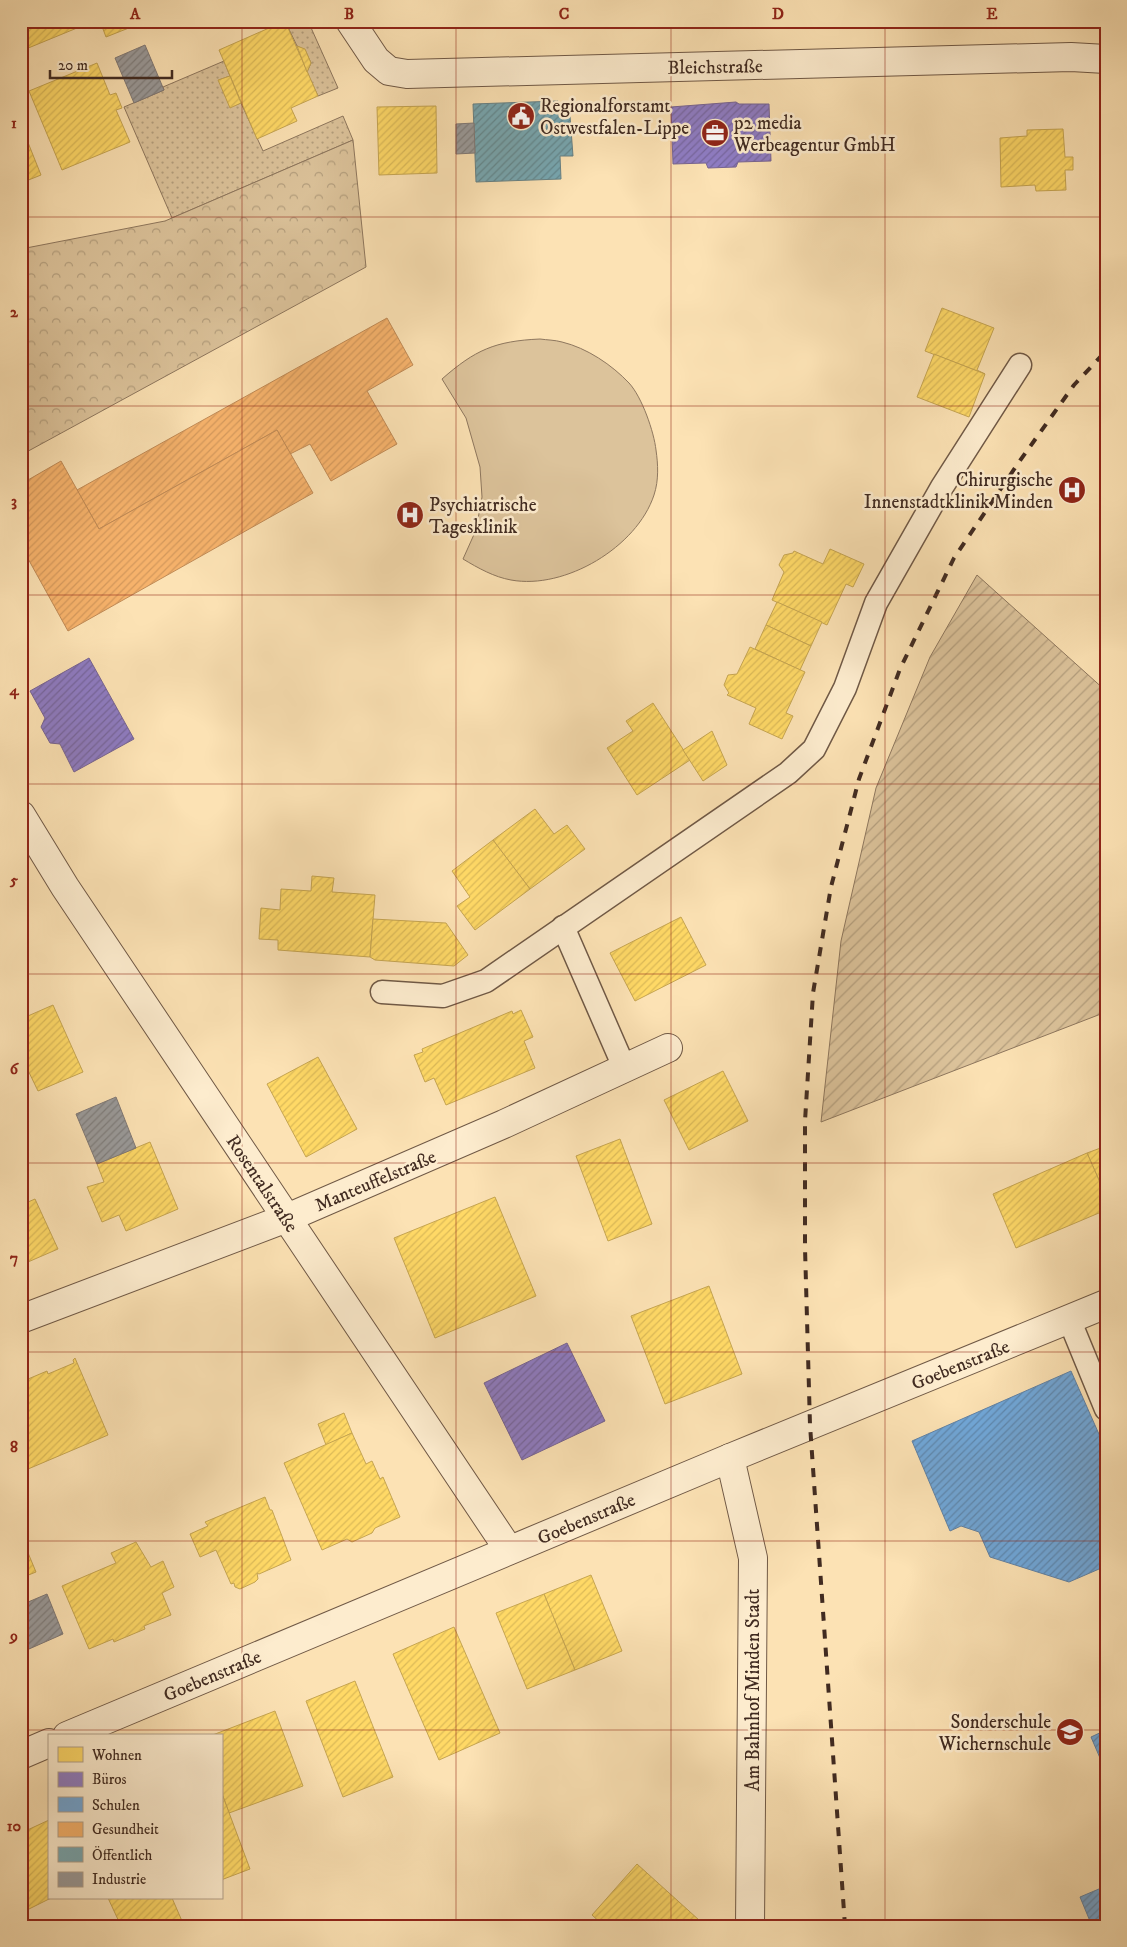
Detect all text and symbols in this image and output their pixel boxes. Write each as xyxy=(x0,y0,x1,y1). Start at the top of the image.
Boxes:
text: A xyxy=(129,4,141,24)
text: B xyxy=(344,4,354,24)
text: C xyxy=(559,4,569,24)
text: D xyxy=(772,4,784,24)
text: E xyxy=(986,4,998,24)
scale bar xyxy=(50,48,172,80)
street label: Bleichstraße xyxy=(667,55,763,80)
text: 20 m xyxy=(58,56,88,75)
place label: Regionalforstamt Ostwestfalen-Lippe xyxy=(540,95,689,140)
public building icon: Regionalforstamt Ostwestfalen-Lippe xyxy=(506,101,536,131)
place label: p2 media Werbeagentur GmbH xyxy=(733,112,896,157)
text: 1 xyxy=(11,113,17,133)
office icon: p2 media Werbeagentur GmbH xyxy=(700,118,730,148)
text: 2 xyxy=(10,302,19,322)
place label: Chirurgische Innenstadtklinik Minden xyxy=(864,469,1053,514)
hospital icon: Chirurgische Innenstadtklinik Minden xyxy=(1057,475,1087,505)
text: 3 xyxy=(11,491,17,511)
place label: Psychiatrische Tagesklinik xyxy=(429,494,537,539)
hospital icon: Psychiatrische Tagesklinik xyxy=(395,500,425,530)
text: 4 xyxy=(8,680,19,700)
text: 5 xyxy=(9,870,18,890)
text: 6 xyxy=(10,1059,20,1079)
street label: Rosentalstraße xyxy=(221,1131,303,1237)
street label: Manteuffelstraße xyxy=(311,1145,440,1217)
text: 7 xyxy=(10,1248,18,1268)
street label: Goebenstraße xyxy=(908,1335,1013,1396)
text: 8 xyxy=(10,1437,18,1457)
street label: Goebenstraße xyxy=(534,1488,639,1550)
street label: Am Bahnhof Minden Stadt xyxy=(742,1589,765,1791)
text: 9 xyxy=(9,1626,18,1646)
street label: Goebenstraße xyxy=(160,1645,265,1707)
place label: Sonderschule Wichernschule xyxy=(938,1711,1051,1756)
school or university icon: Sonderschule Wichernschule xyxy=(1055,1717,1085,1747)
legend xyxy=(48,1734,222,1900)
text: Wohnen xyxy=(91,1746,142,1765)
text: Büros xyxy=(92,1770,127,1789)
text: Schulen xyxy=(92,1796,140,1815)
text: 10 xyxy=(7,1816,22,1836)
text: Gesundheit xyxy=(92,1820,159,1839)
text: Öffentlich xyxy=(92,1846,153,1865)
text: Industrie xyxy=(92,1870,146,1889)

